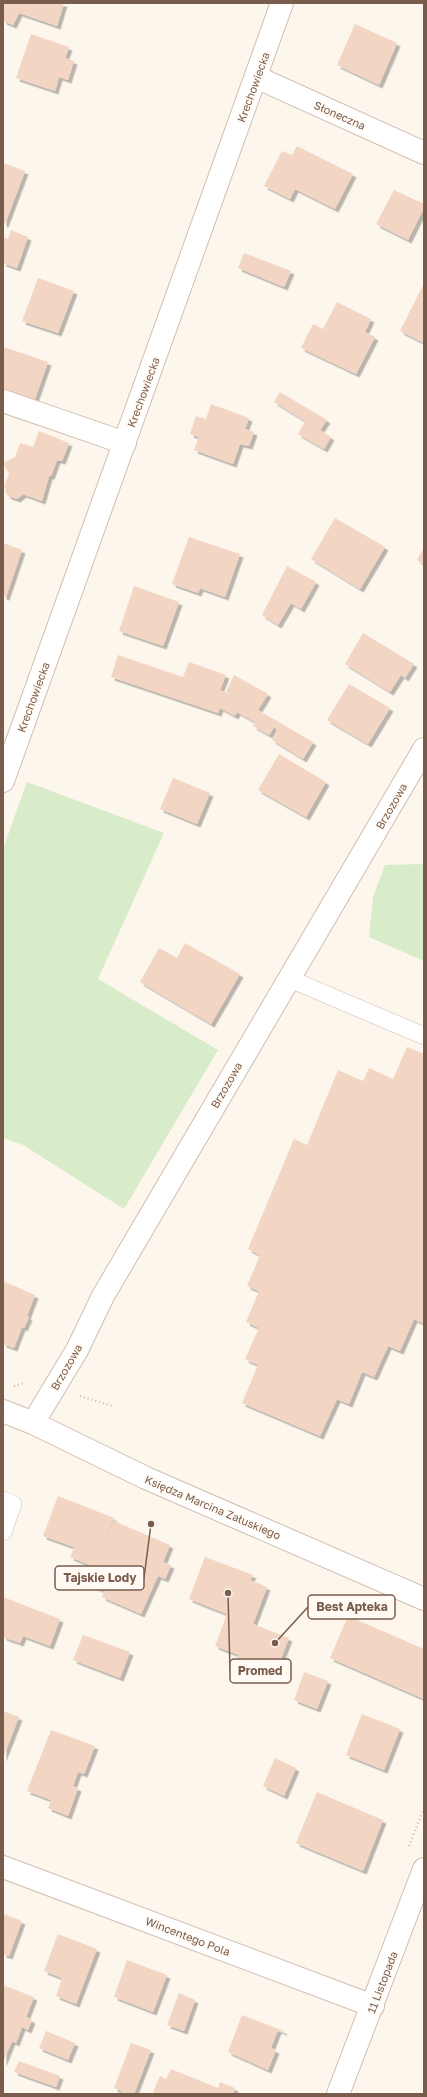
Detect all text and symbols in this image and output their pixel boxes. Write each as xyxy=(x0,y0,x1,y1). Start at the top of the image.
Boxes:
street label: Krechowiecka xyxy=(234,50,272,124)
street label: Słoneczna xyxy=(312,98,368,132)
street label: Krechowiecka xyxy=(124,355,162,429)
street label: Krechowiecka xyxy=(14,660,52,734)
street label: Brzozowa xyxy=(373,781,409,831)
street label: Brzozowa xyxy=(208,1060,244,1110)
street label: Brzozowa xyxy=(48,1342,84,1392)
street label: Księdza Marcina Załuskiego xyxy=(143,1472,283,1542)
callout: Tajskie Lody xyxy=(55,1566,144,1590)
text: Tajskie Lody xyxy=(64,1570,137,1585)
callout: Best Apteka xyxy=(308,1595,395,1619)
text: Best Apteka xyxy=(316,1599,388,1614)
callout: Promed xyxy=(230,1659,291,1683)
text: Promed xyxy=(238,1663,282,1678)
street label: Wincentego Pola xyxy=(144,1914,232,1958)
street label: 11 Listopada xyxy=(364,1949,400,2015)

